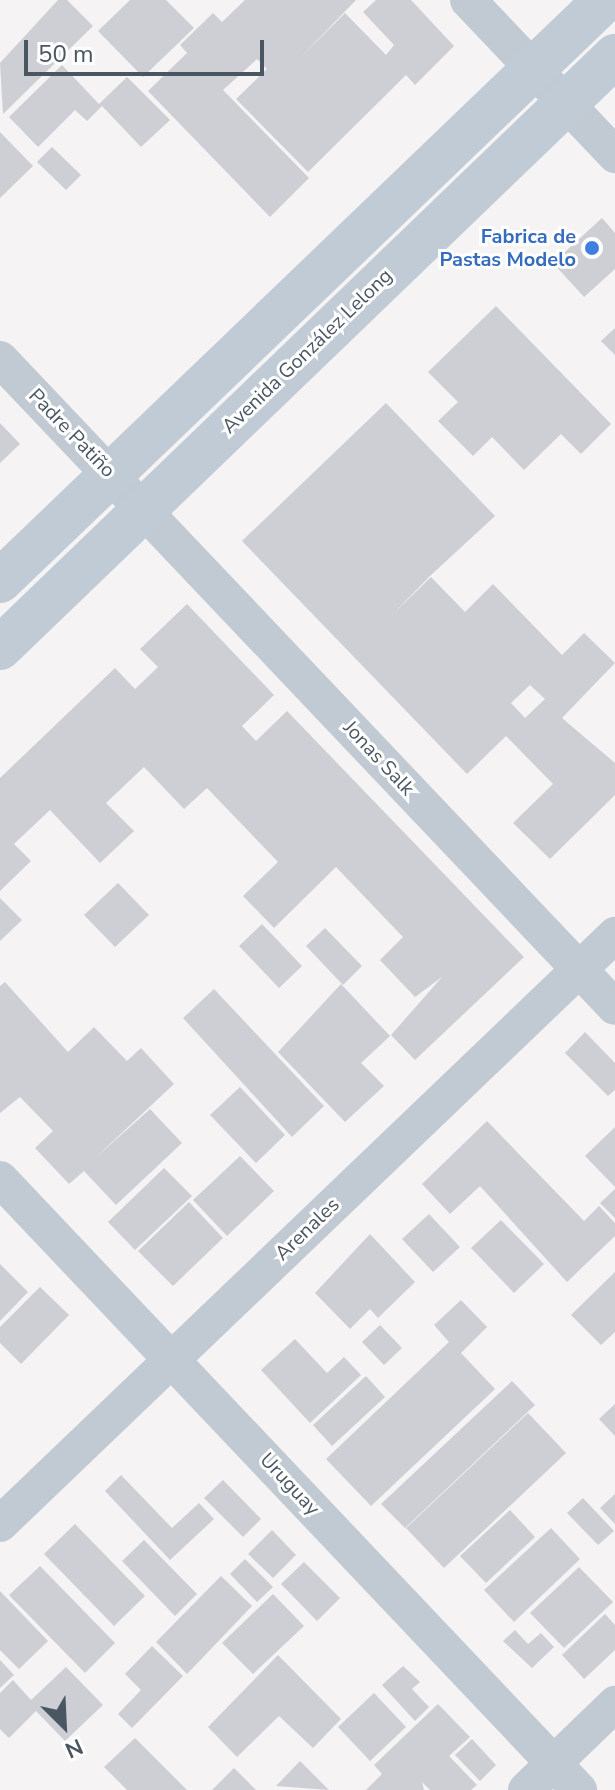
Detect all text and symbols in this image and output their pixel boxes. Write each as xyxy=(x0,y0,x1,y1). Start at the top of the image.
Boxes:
scale bar xyxy=(28,24,268,74)
text: 50 m xyxy=(38,38,94,70)
place label: Fabrica de Pastas Modelo xyxy=(440,224,576,271)
marker: Fabrica de Pastas Modelo xyxy=(583,239,601,257)
street label: Avenida González Lelong xyxy=(217,263,397,439)
street label: Padre Patiño xyxy=(24,384,120,482)
street label: Jonas Salk xyxy=(338,716,420,800)
street label: Arenales xyxy=(270,1192,344,1266)
street label: Uruguay xyxy=(255,1448,325,1520)
north arrow xyxy=(24,1686,104,1766)
text: N xyxy=(60,1731,87,1765)

